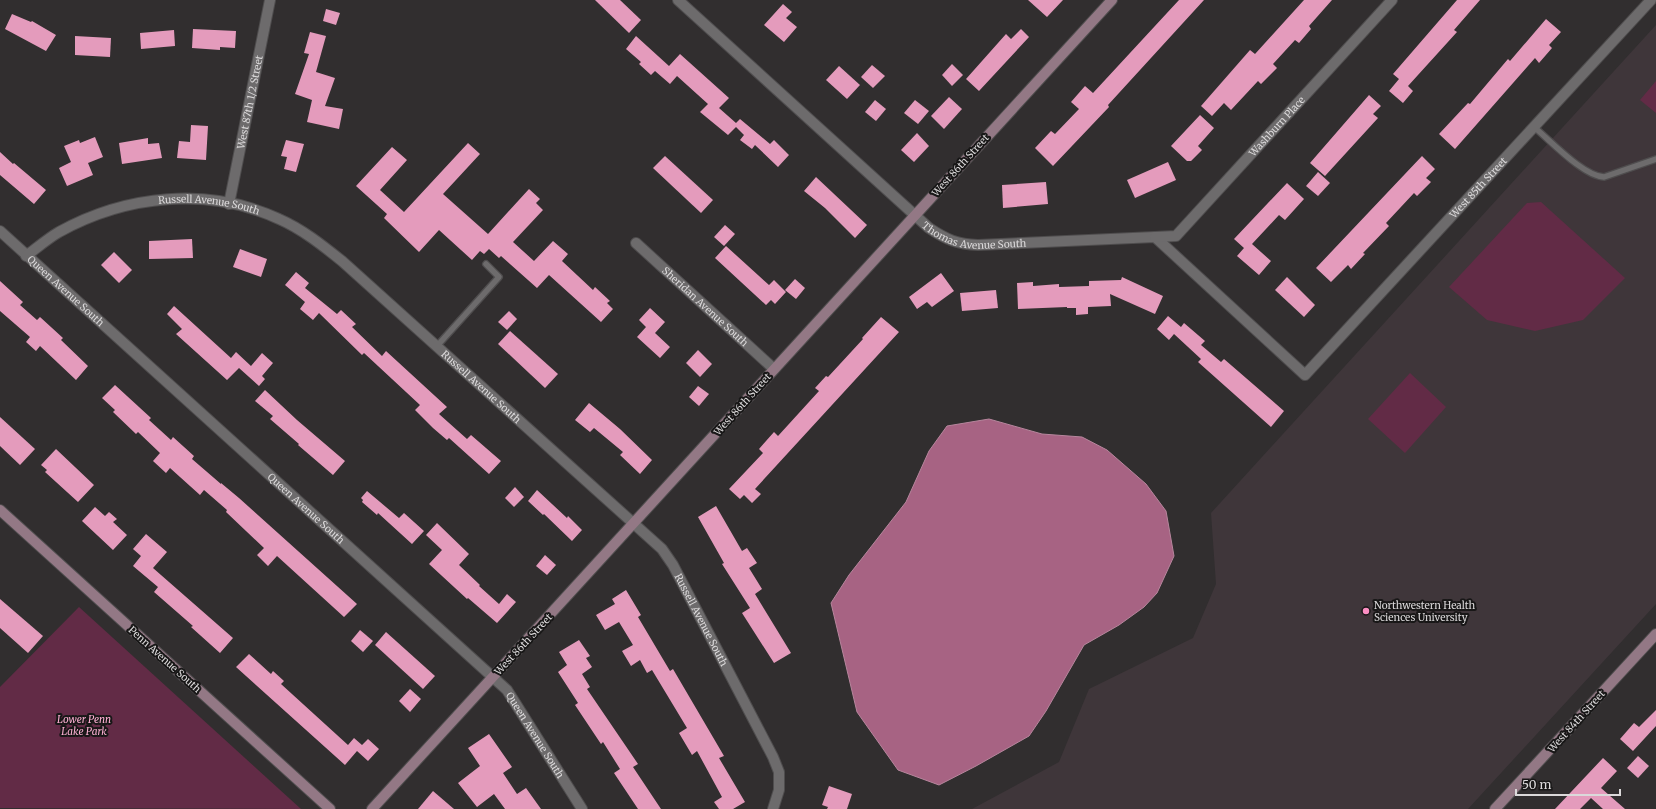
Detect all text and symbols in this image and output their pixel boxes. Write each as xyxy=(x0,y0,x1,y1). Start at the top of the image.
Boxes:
street label: West 87th 1/2 Street xyxy=(234,54,266,151)
street label: Washburn Place xyxy=(1245,94,1308,160)
street label: West 86th Street xyxy=(928,131,992,200)
street label: West 85th Street xyxy=(1446,154,1510,222)
street label: Russell Avenue South xyxy=(158,193,262,218)
street label: Thomas Avenue South xyxy=(919,219,1027,252)
street label: Queen Avenue South xyxy=(24,253,107,329)
street label: Sheridan Avenue South xyxy=(659,264,751,350)
street label: Russell Avenue South xyxy=(439,348,524,426)
street label: West 86th Street xyxy=(710,370,774,439)
street label: Queen Avenue South xyxy=(265,470,347,547)
street label: Russell Avenue South xyxy=(672,571,731,669)
place label: Northwestern Health Sciences University xyxy=(1374,599,1476,624)
marker: Northwestern Health Sciences University xyxy=(1361,606,1371,616)
street label: West 86th Street xyxy=(491,611,555,679)
street label: Penn Avenue South xyxy=(126,623,204,696)
street label: West 84th Street xyxy=(1544,687,1608,756)
street label: Queen Avenue South xyxy=(503,690,567,781)
park label: Lower Penn Lake Park xyxy=(57,713,111,738)
scale bar xyxy=(1516,771,1620,797)
text: 50 m xyxy=(1522,777,1551,792)

